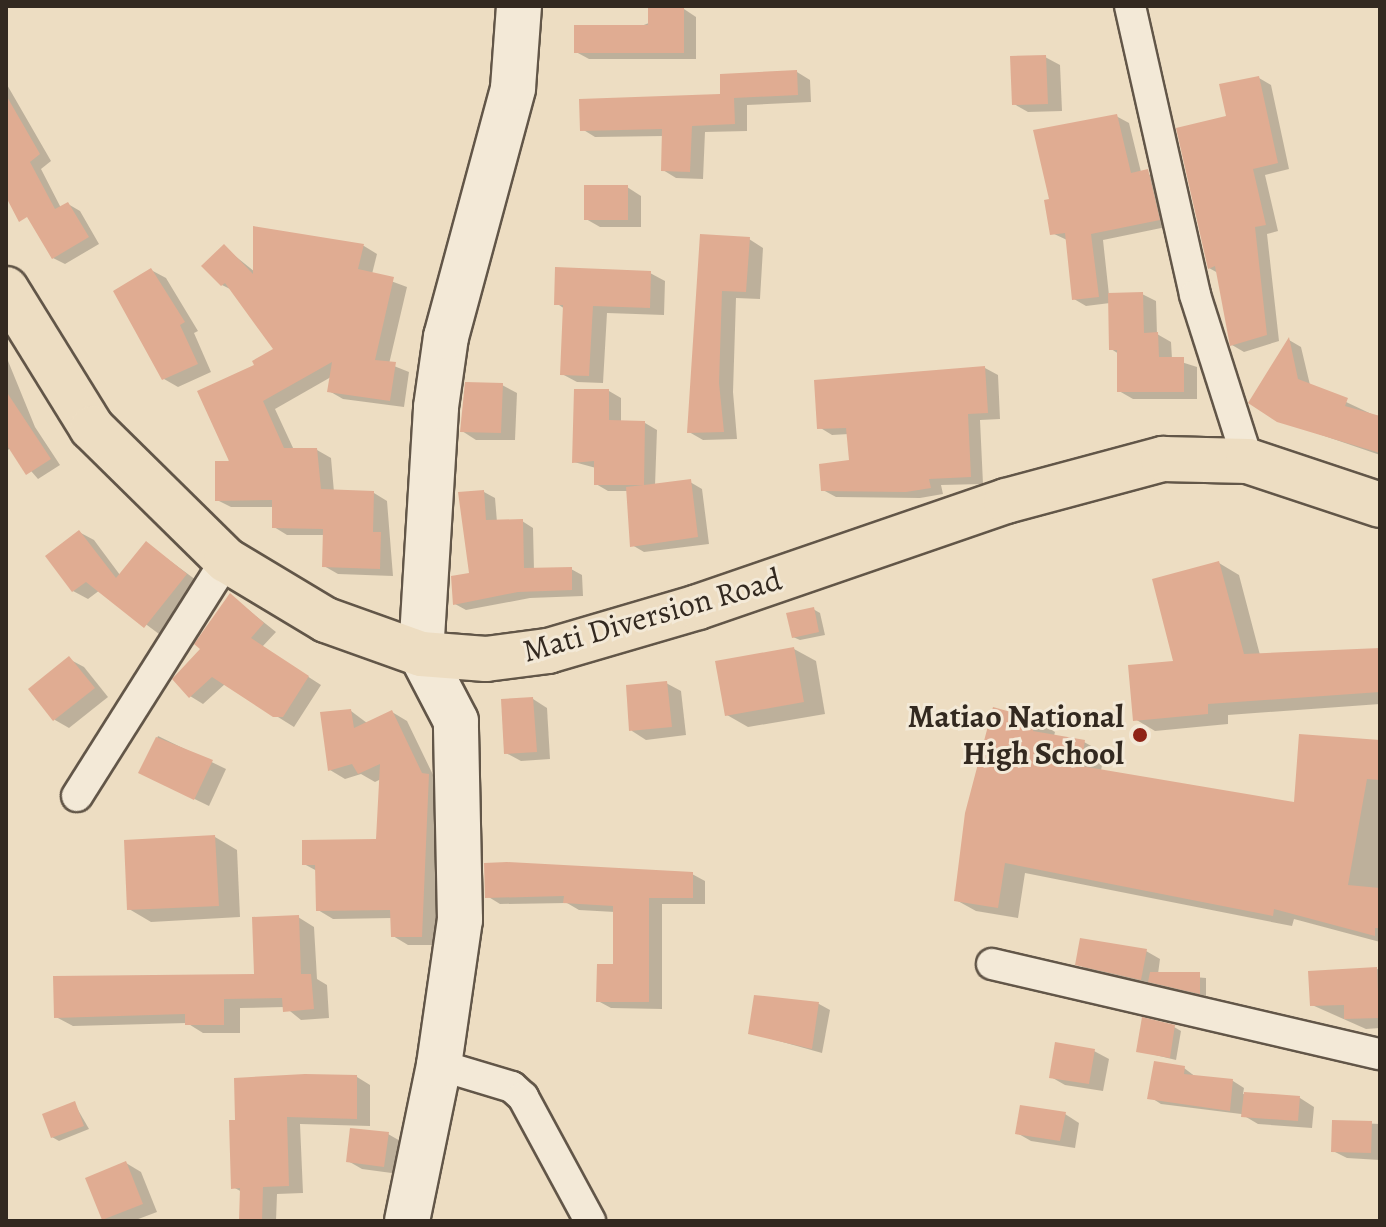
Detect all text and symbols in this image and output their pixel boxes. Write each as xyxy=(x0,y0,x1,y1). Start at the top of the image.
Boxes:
street label: Mati Diversion Road xyxy=(518,560,786,670)
place label: Matiao National High School xyxy=(908,698,1124,773)
marker: Matiao National High School xyxy=(1131,726,1149,744)

